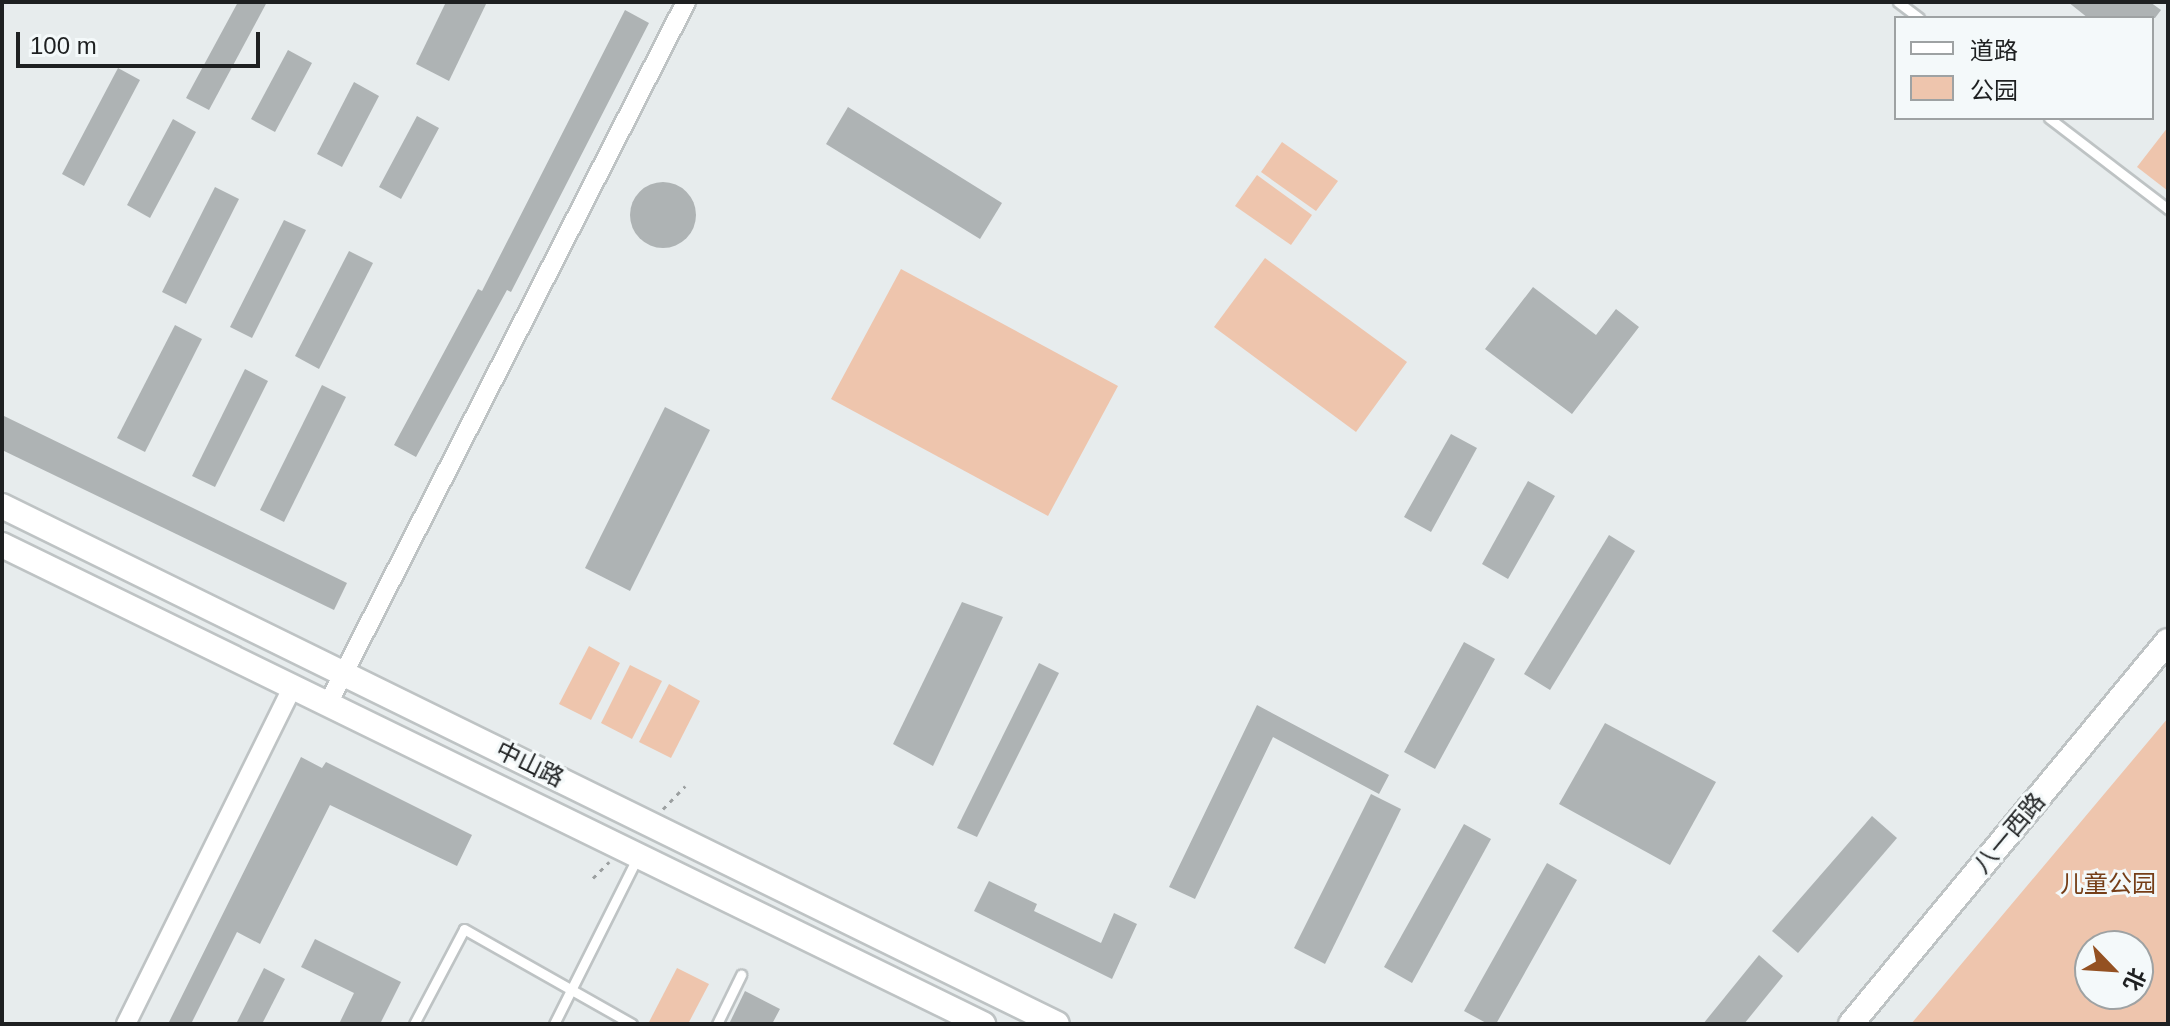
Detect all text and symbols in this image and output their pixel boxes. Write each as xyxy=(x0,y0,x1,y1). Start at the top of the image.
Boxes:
scale bar xyxy=(20,16,264,66)
legend xyxy=(1894,16,2154,120)
text: 100 m xyxy=(30,32,97,59)
text: 道路 xyxy=(1970,37,2018,64)
text: 公园 xyxy=(1970,77,2018,104)
street label: 中山路 xyxy=(491,735,569,793)
street label: 八一西路 xyxy=(1967,787,2051,879)
park label: 儿童公园 xyxy=(2060,870,2156,898)
north arrow xyxy=(2074,930,2154,1010)
text: 北 xyxy=(2118,964,2150,995)

